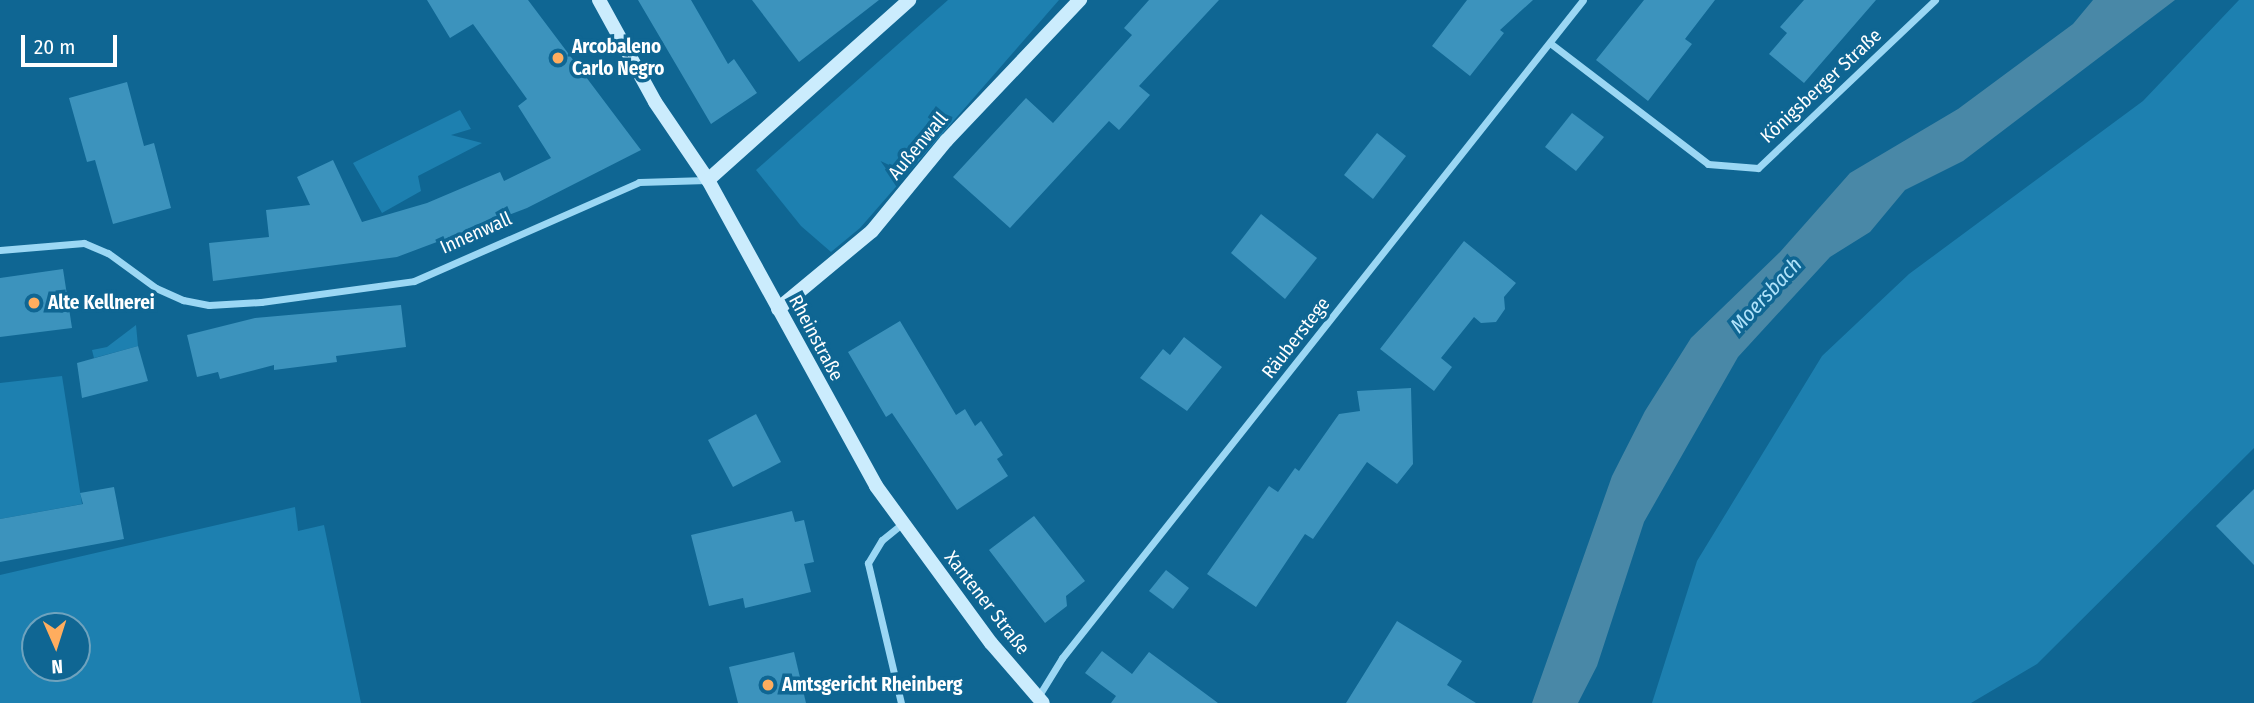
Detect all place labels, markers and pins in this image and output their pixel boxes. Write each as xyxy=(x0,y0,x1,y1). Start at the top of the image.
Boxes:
place label: Arcobaleno Carlo Negro xyxy=(572,36,664,80)
marker: Arcobaleno Carlo Negro xyxy=(550,50,566,66)
place label: Alte Kellnerei xyxy=(48,292,155,314)
marker: Alte Kellnerei xyxy=(26,295,42,311)
place label: Amtsgericht Rheinberg xyxy=(782,674,963,696)
marker: Amtsgericht Rheinberg xyxy=(760,677,776,693)

